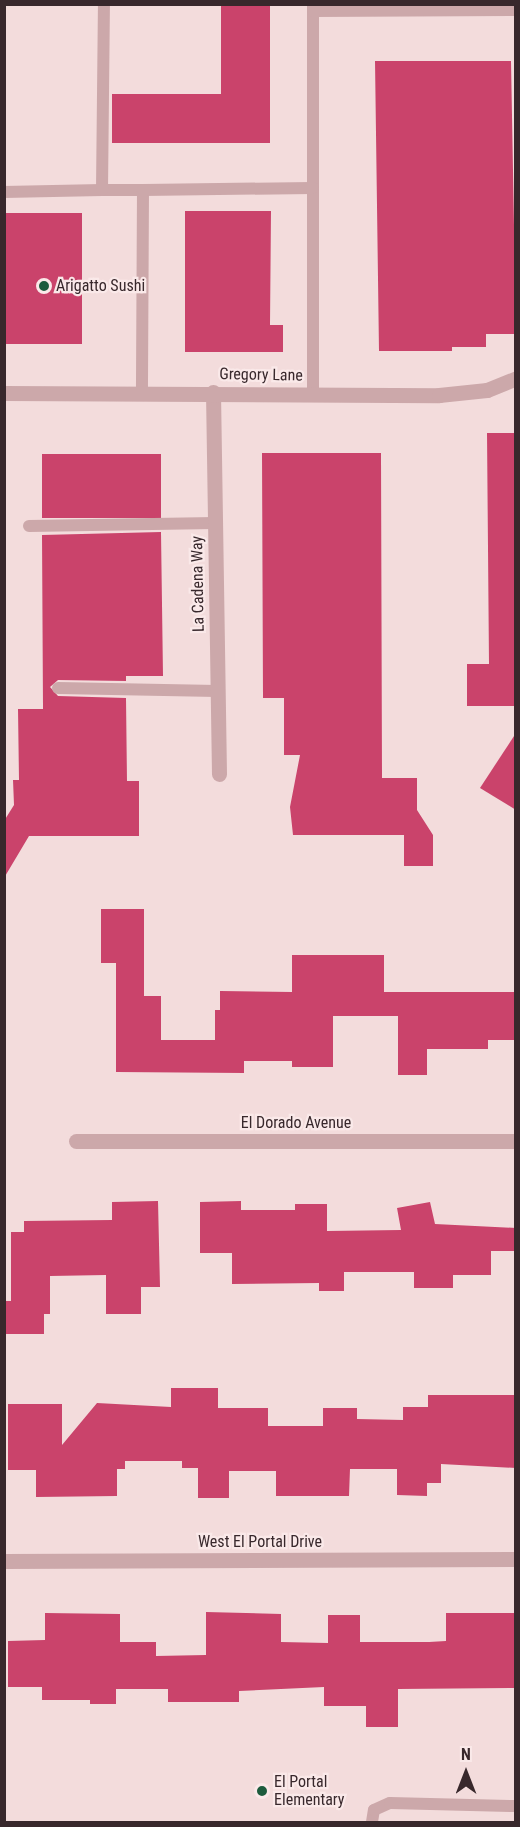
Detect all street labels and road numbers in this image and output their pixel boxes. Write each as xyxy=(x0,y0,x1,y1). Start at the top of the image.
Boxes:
street label: Gregory Lane xyxy=(219,365,303,385)
street label: La Cadena Way xyxy=(188,536,208,632)
street label: El Dorado Avenue xyxy=(241,1113,351,1133)
street label: West El Portal Drive xyxy=(198,1532,322,1552)

